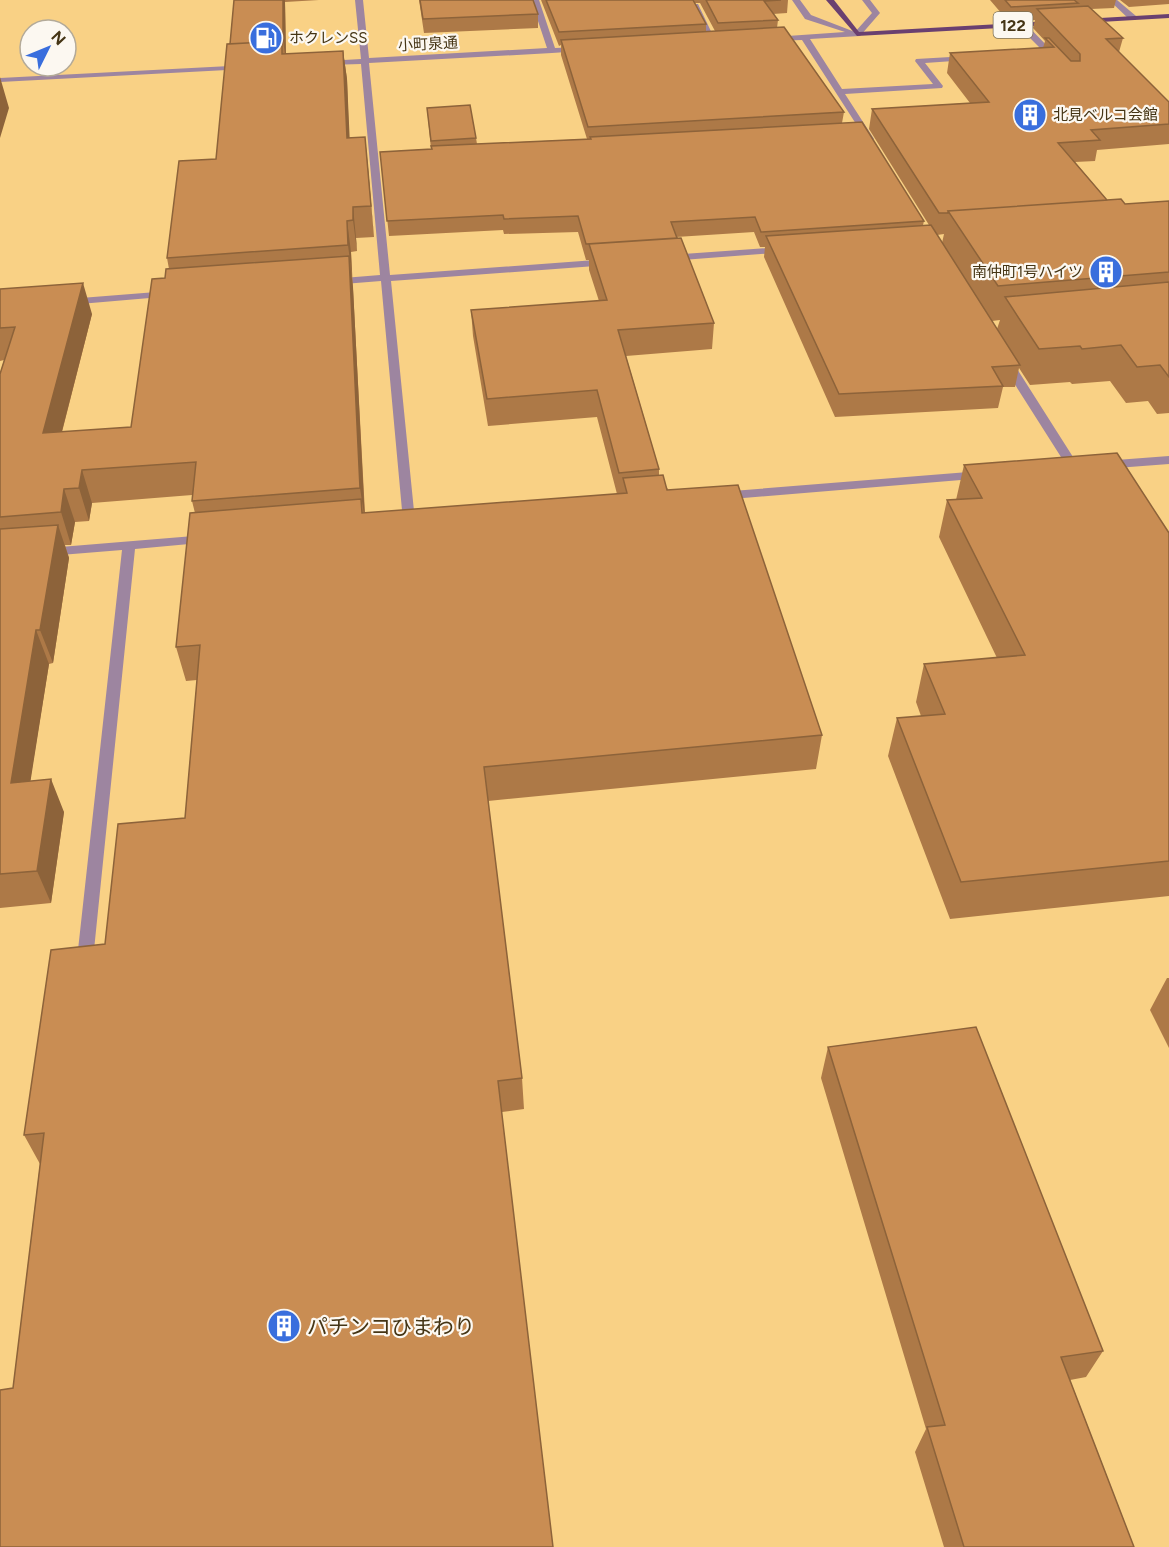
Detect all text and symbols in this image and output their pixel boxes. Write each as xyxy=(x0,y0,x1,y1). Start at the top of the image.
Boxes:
road number: 122 xyxy=(994,12,1032,38)
north arrow xyxy=(18,18,78,78)
fuel station icon: ホクレンSS xyxy=(248,20,284,56)
text: N xyxy=(47,27,70,49)
place label: ホクレンSS xyxy=(289,29,367,47)
street label: 小町泉通 xyxy=(398,33,458,55)
building icon: 北見ベルコ会館 xyxy=(1012,97,1048,133)
place label: 北見ベルコ会館 xyxy=(1053,106,1158,124)
building icon: 南仲町1号ハイツ xyxy=(1088,254,1124,290)
place label: 南仲町1号ハイツ xyxy=(972,263,1083,281)
building icon: パチンコひまわり xyxy=(266,1308,302,1344)
place label: パチンコひまわり xyxy=(307,1314,475,1339)

